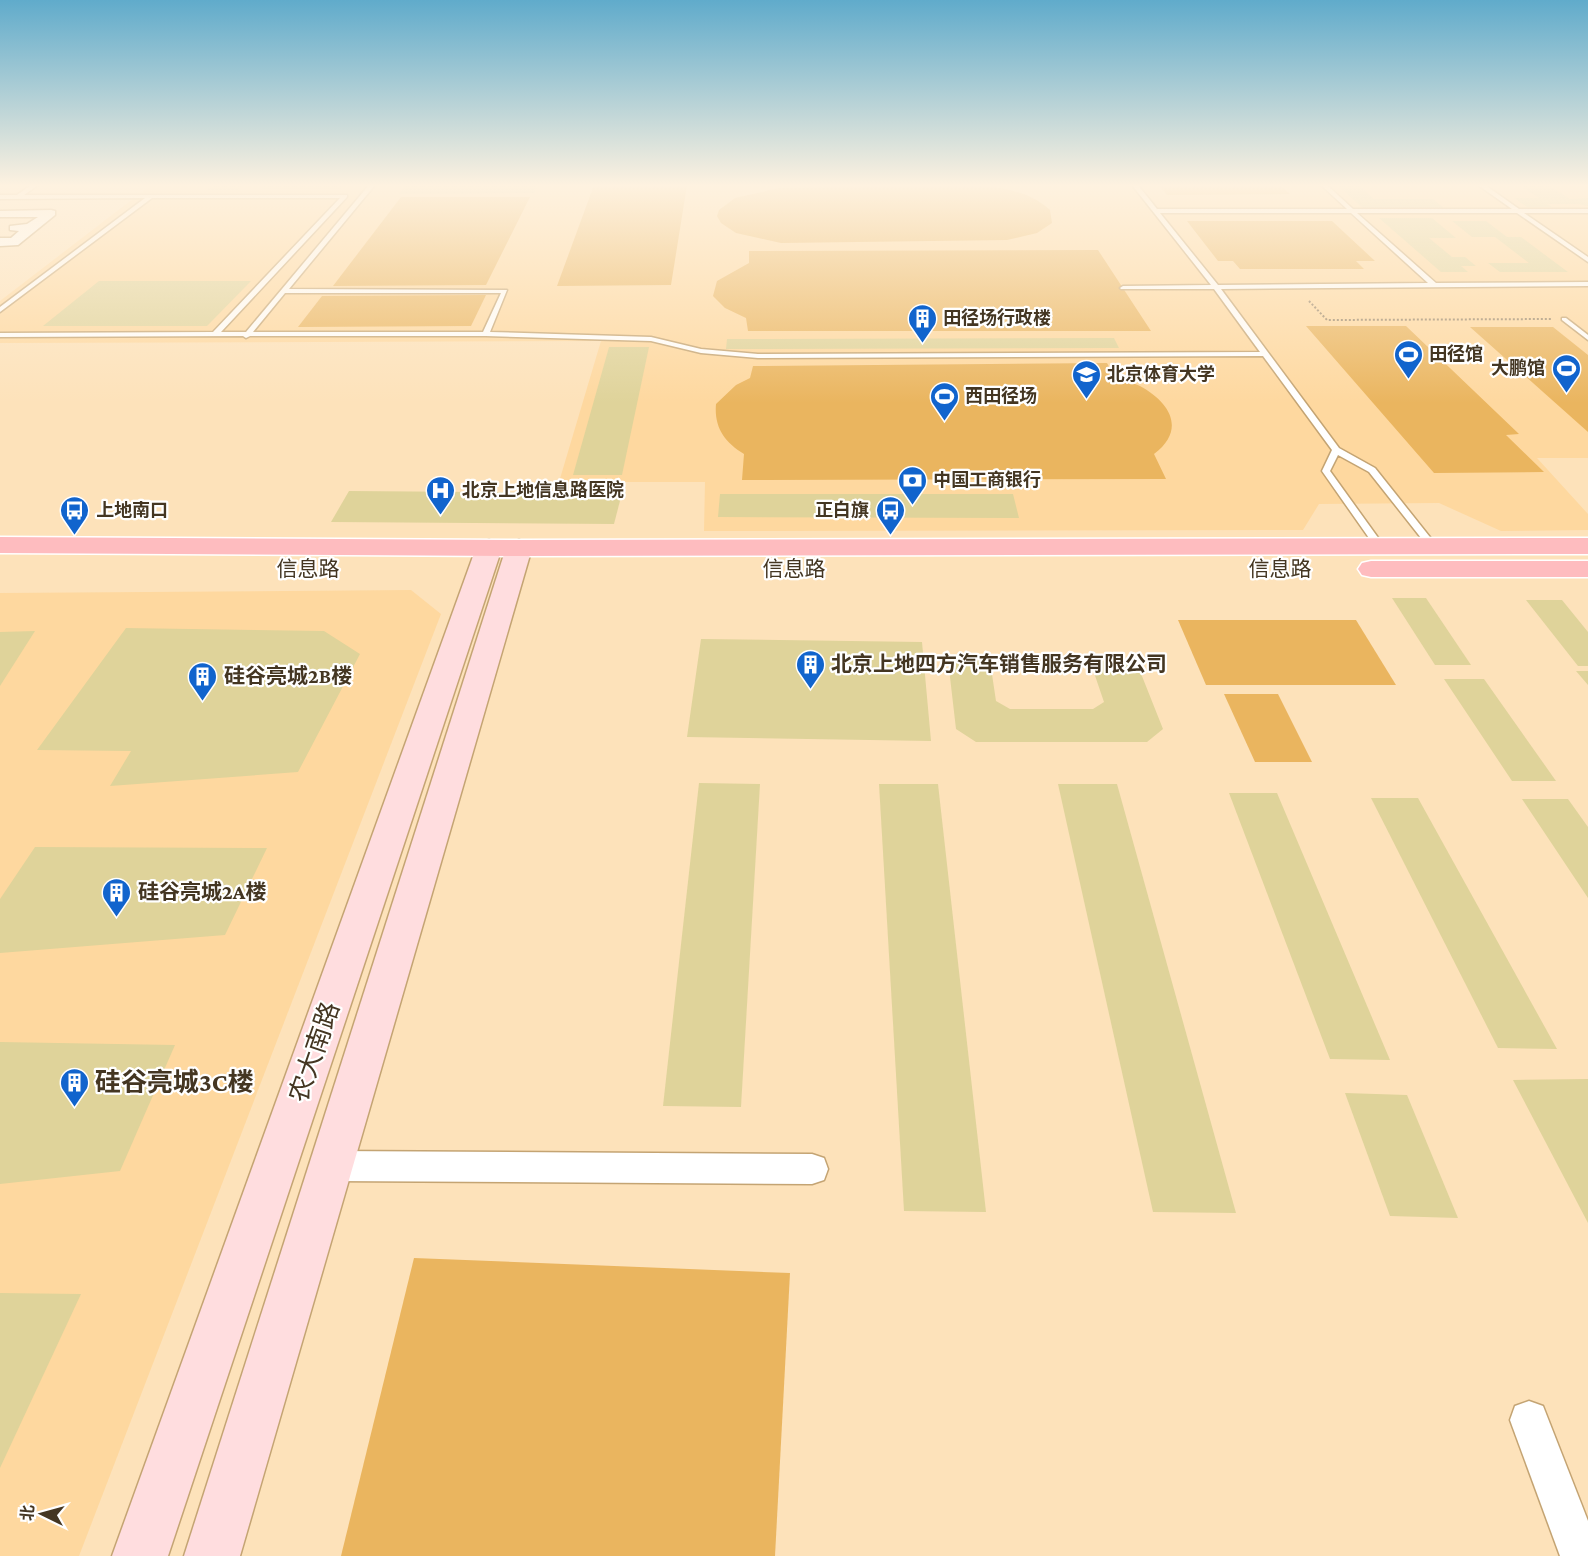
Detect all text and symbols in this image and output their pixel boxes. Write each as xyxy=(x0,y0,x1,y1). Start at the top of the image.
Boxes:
building icon: 田径场行政楼 xyxy=(906,302,938,344)
place label: 田径场行政楼 xyxy=(943,307,1051,328)
sports icon: 田径馆 xyxy=(1392,338,1424,380)
place label: 田径馆 xyxy=(1429,344,1483,364)
sports icon: 大鹏馆 xyxy=(1550,352,1582,394)
school or university icon: 北京体育大学 xyxy=(1070,358,1102,400)
place label: 大鹏馆 xyxy=(1491,358,1545,378)
place label: 北京体育大学 xyxy=(1107,364,1215,384)
sports icon: 西田径场 xyxy=(928,380,960,422)
place label: 西田径场 xyxy=(965,386,1037,406)
bank icon: 中国工商银行 xyxy=(896,464,928,506)
place label: 中国工商银行 xyxy=(933,469,1041,490)
hospital icon: 北京上地信息路医院 xyxy=(425,474,457,516)
place label: 北京上地信息路医院 xyxy=(462,480,624,500)
bus stop icon: 上地南口 xyxy=(59,494,91,536)
bus stop icon: 正白旗 xyxy=(874,494,906,536)
place label: 上地南口 xyxy=(96,500,168,520)
place label: 正白旗 xyxy=(815,500,869,520)
street label: 信息路 xyxy=(277,557,340,581)
street label: 信息路 xyxy=(763,557,826,581)
street label: 信息路 xyxy=(1249,557,1312,581)
building icon: 北京上地四方汽车销售服务有限公司 xyxy=(794,648,826,690)
place label: 北京上地四方汽车销售服务有限公司 xyxy=(831,652,1167,676)
building icon: 硅谷亮城2B楼 xyxy=(187,660,219,702)
place label: 硅谷亮城2B楼 xyxy=(224,664,352,688)
building icon: 硅谷亮城2A楼 xyxy=(101,876,133,918)
place label: 硅谷亮城2A楼 xyxy=(138,880,266,904)
street label: 农大南路 xyxy=(284,998,345,1106)
building icon: 硅谷亮城3C楼 xyxy=(58,1066,90,1108)
place label: 硅谷亮城3C楼 xyxy=(95,1068,254,1097)
north arrow xyxy=(12,1484,72,1544)
text: 北 xyxy=(18,1504,37,1521)

